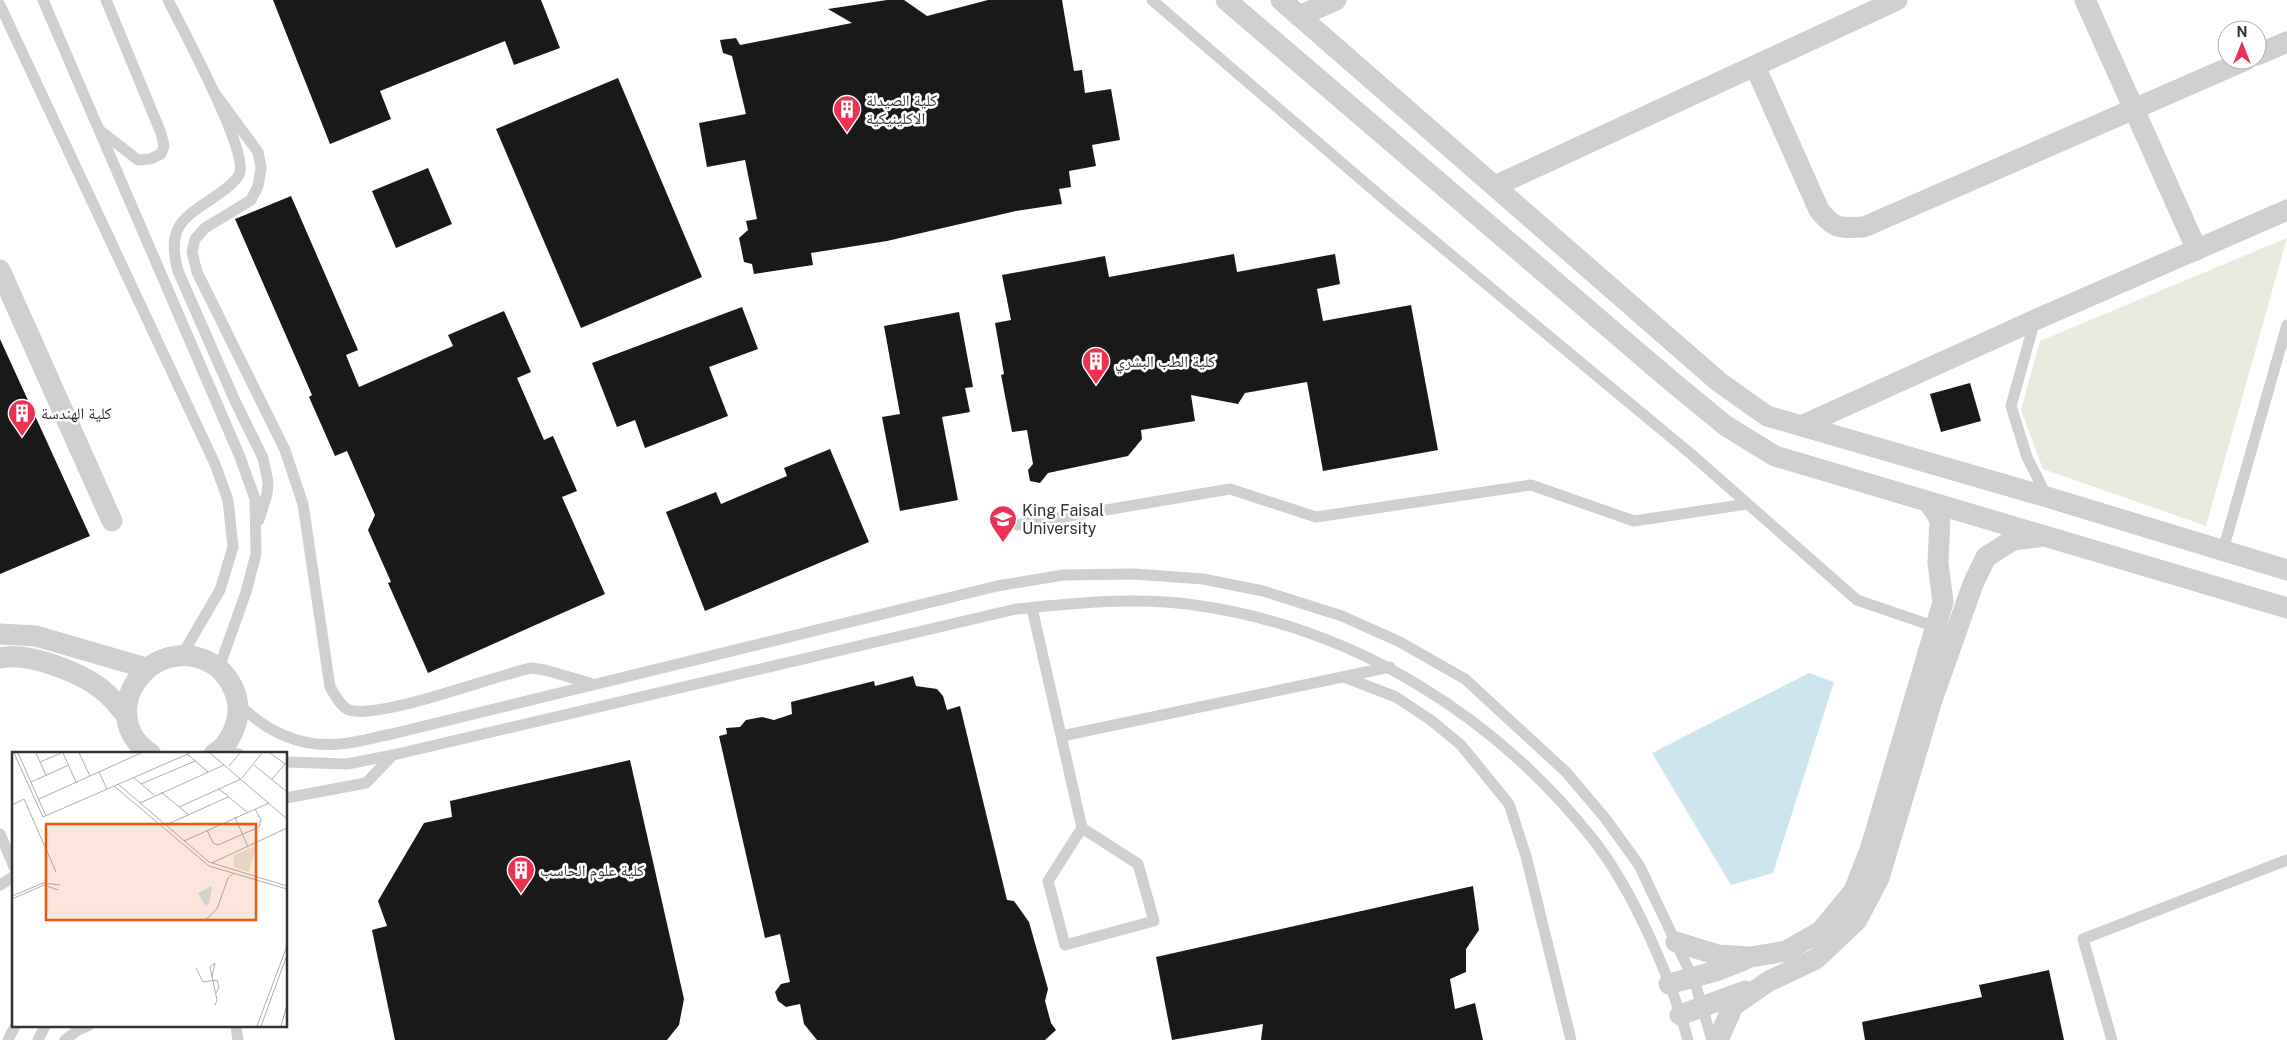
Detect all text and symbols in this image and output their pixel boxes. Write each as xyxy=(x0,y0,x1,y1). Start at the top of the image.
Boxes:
north arrow xyxy=(2217,20,2267,70)
text: N xyxy=(2237,24,2247,40)
place label: كلية الصيدلة الاكلينيكية xyxy=(866,91,937,128)
building icon: كلية الصيدلة الاكلينيكية xyxy=(832,94,862,133)
building icon: كلية الطب البشري xyxy=(1081,346,1111,385)
place label: كلية الطب البشري xyxy=(1115,352,1216,374)
building icon: كلية الهندسة xyxy=(7,398,37,437)
place label: كلية الهندسة xyxy=(41,404,112,423)
place label: King Faisal University xyxy=(1022,501,1104,538)
school or university icon: King Faisal University xyxy=(988,504,1018,543)
inset map xyxy=(12,752,288,1028)
building icon: كلية علوم الحاسب xyxy=(506,855,536,894)
place label: كلية علوم الحاسب xyxy=(540,861,645,881)

